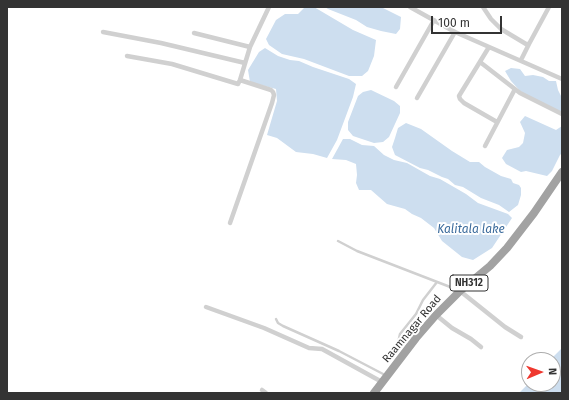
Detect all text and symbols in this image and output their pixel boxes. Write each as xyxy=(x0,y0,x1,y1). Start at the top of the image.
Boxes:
scale bar xyxy=(433,8,504,34)
text: 100 m xyxy=(438,16,470,30)
water label: Kalitala lake xyxy=(437,223,505,237)
road number: NH312 xyxy=(450,275,488,291)
street label: Raamnagar Road xyxy=(380,292,444,366)
north arrow xyxy=(521,352,561,392)
text: N xyxy=(546,368,559,375)

